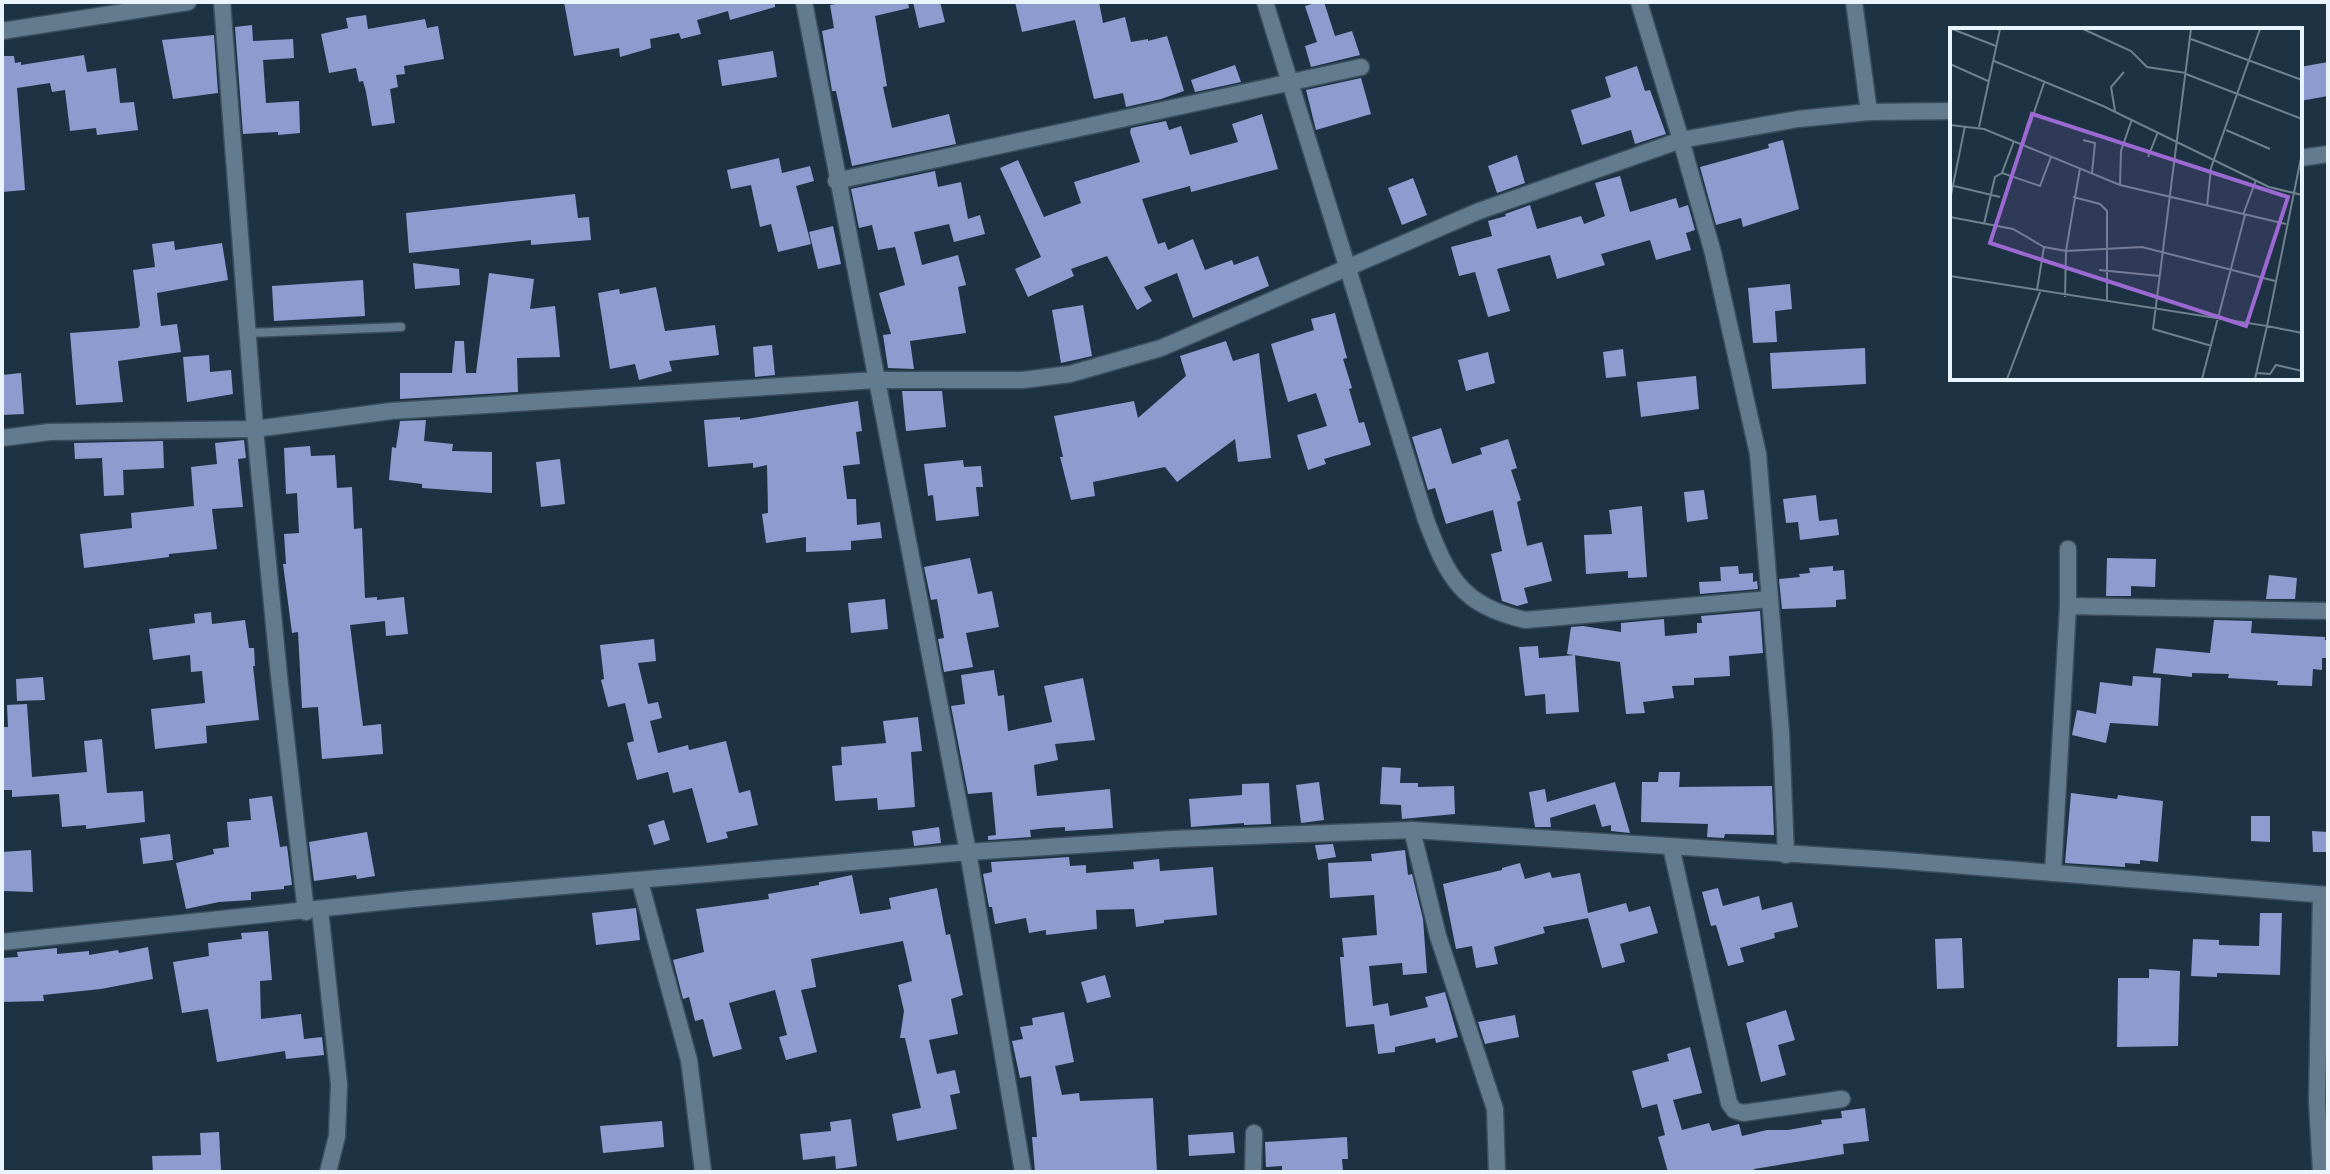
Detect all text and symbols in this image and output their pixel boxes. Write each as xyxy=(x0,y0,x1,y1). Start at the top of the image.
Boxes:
inset map xyxy=(1950,28,2302,380)

